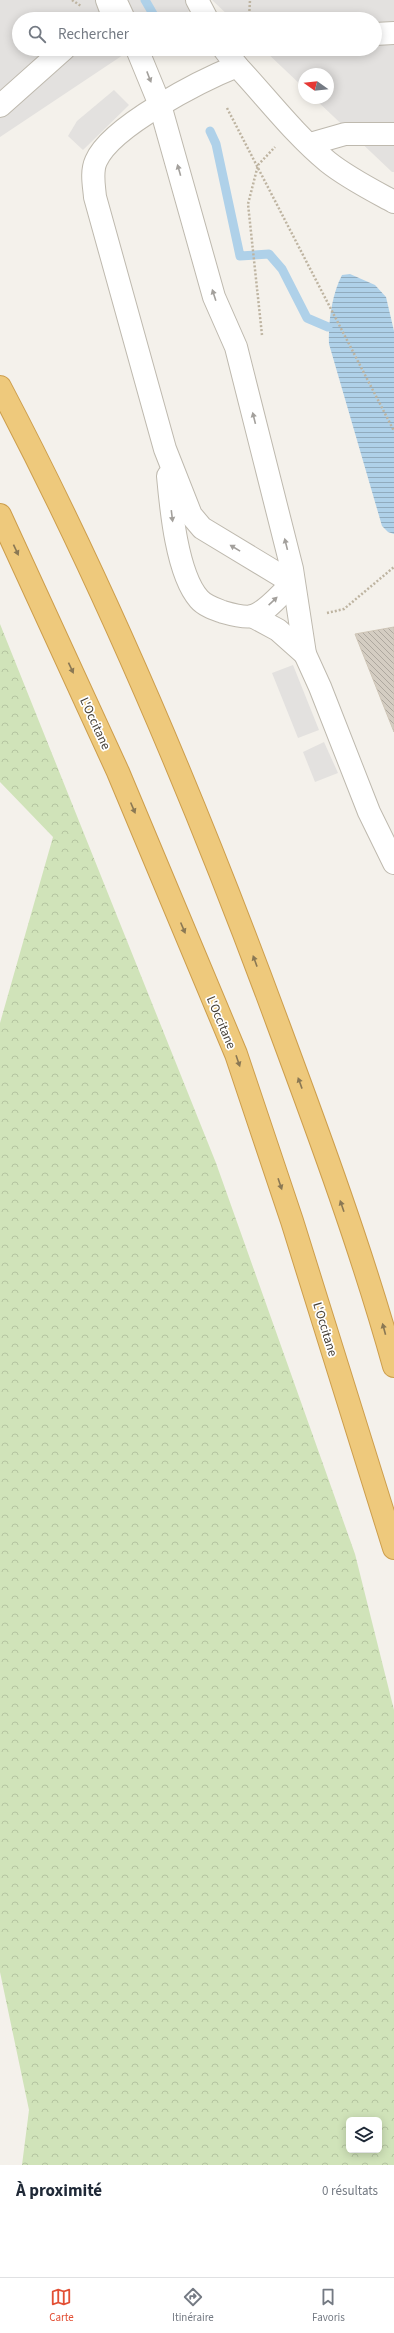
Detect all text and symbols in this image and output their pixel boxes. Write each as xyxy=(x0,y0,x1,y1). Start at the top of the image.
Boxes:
search box xyxy=(12,12,382,56)
icon: search xyxy=(26,23,48,45)
text: Rechercher xyxy=(58,24,129,45)
north arrow xyxy=(298,68,334,104)
one-way arrow xyxy=(146,71,152,83)
one-way arrow xyxy=(175,164,181,176)
one-way arrow xyxy=(211,289,217,301)
one-way arrow xyxy=(251,412,257,424)
one-way arrow xyxy=(169,510,175,522)
one-way arrow xyxy=(282,538,288,551)
one-way arrow xyxy=(13,544,19,556)
one-way arrow xyxy=(229,544,241,551)
one-way arrow xyxy=(268,596,278,605)
one-way arrow xyxy=(68,663,74,674)
street label: L'Occitane xyxy=(75,694,115,753)
one-way arrow xyxy=(130,802,137,814)
one-way arrow xyxy=(180,922,186,934)
one-way arrow xyxy=(252,954,258,966)
street label: L'Occitane xyxy=(202,993,240,1052)
one-way arrow xyxy=(235,1056,241,1068)
one-way arrow xyxy=(297,1076,303,1088)
one-way arrow xyxy=(277,1179,283,1191)
one-way arrow xyxy=(339,1199,345,1211)
street label: L'Occitane xyxy=(308,1300,342,1359)
one-way arrow xyxy=(380,1323,386,1335)
map controls xyxy=(346,2117,382,2153)
button: layers xyxy=(346,2117,382,2153)
text: À proximité xyxy=(16,2179,102,2203)
text: 0 résultats xyxy=(322,2182,378,2200)
tab: Carte xyxy=(49,2286,74,2325)
tab: Itinéraire xyxy=(172,2286,214,2325)
tab: Favoris xyxy=(312,2286,345,2325)

